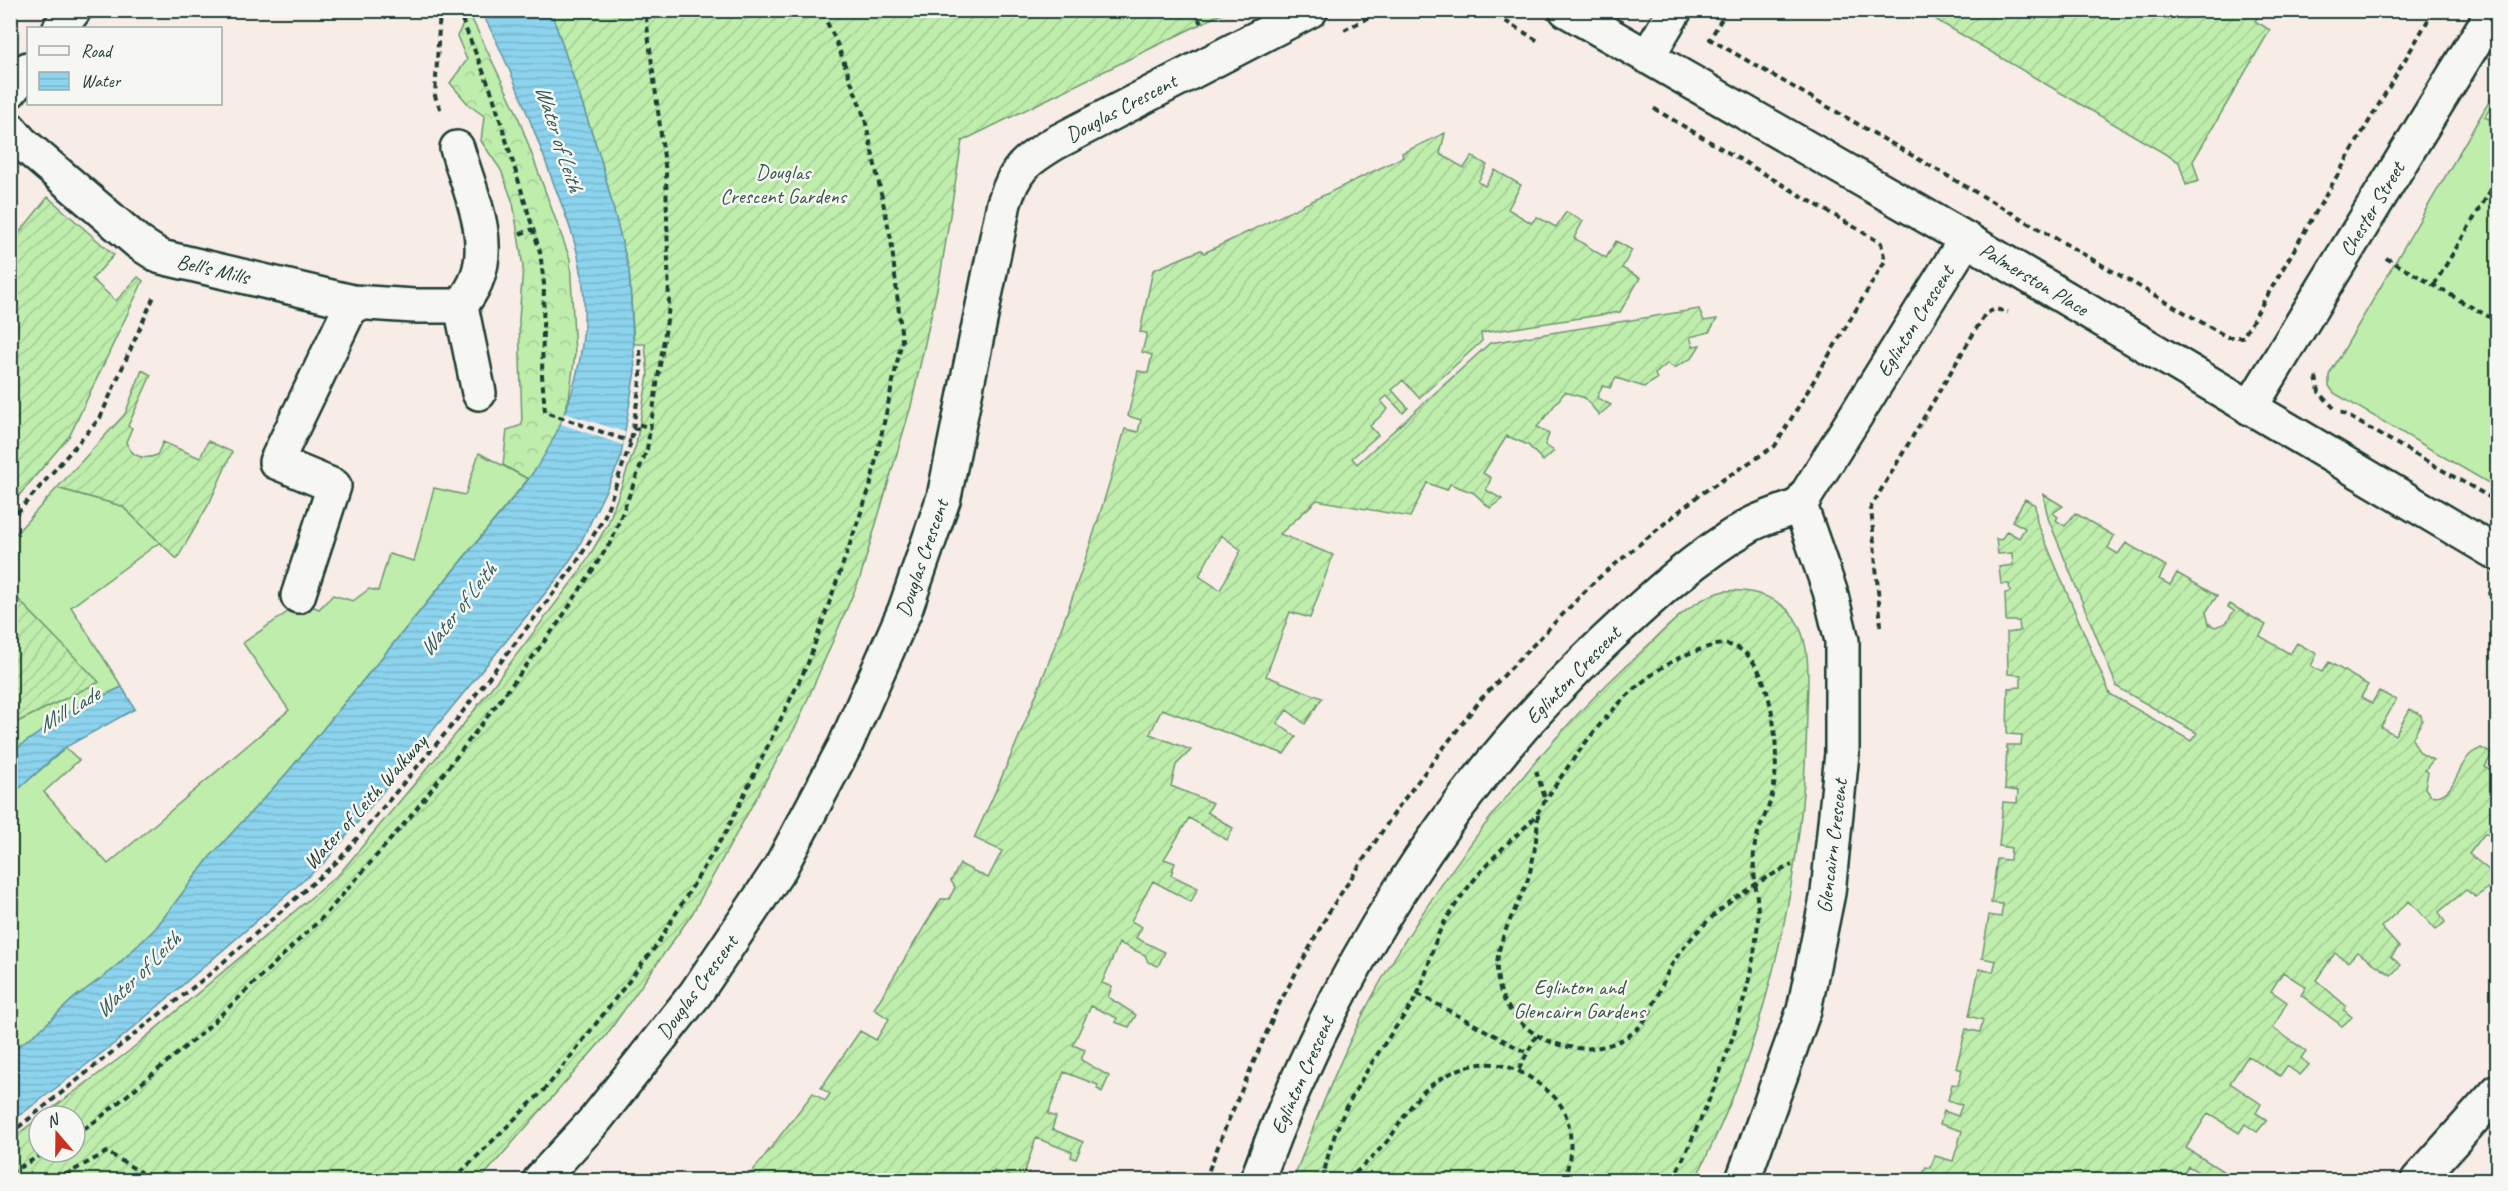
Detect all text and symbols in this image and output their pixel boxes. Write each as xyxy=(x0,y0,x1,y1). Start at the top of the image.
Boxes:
legend xyxy=(27,27,222,105)
text: Road xyxy=(81,40,114,62)
street label: Douglas Crescent xyxy=(1061,67,1183,148)
text: Water xyxy=(81,70,122,92)
water label: Water of Leith xyxy=(529,81,590,197)
street label: Chester Street xyxy=(2334,155,2411,261)
park label: Douglas Crescent Gardens xyxy=(720,159,848,209)
street label: Palmerston Place xyxy=(1975,236,2094,322)
street label: Bell's Mills xyxy=(174,248,253,290)
street label: Eglinton Crescent xyxy=(1870,259,1961,382)
street label: Douglas Crescent xyxy=(890,494,955,620)
water label: Water of Leith xyxy=(413,556,504,662)
street label: Eglinton Crescent xyxy=(1520,619,1628,730)
water label: Mill Lade xyxy=(33,679,107,739)
street label: Water of Leith Walkway xyxy=(298,728,434,875)
street label: Glencairn Crescent xyxy=(1811,776,1853,914)
water label: Water of Leith xyxy=(89,924,188,1024)
street label: Douglas Crescent xyxy=(651,928,745,1044)
park label: Eglinton and Glencairn Gardens xyxy=(1513,974,1646,1024)
street label: Eglinton Crescent xyxy=(1264,1010,1340,1138)
north arrow xyxy=(27,1104,87,1164)
text: N xyxy=(44,1109,63,1132)

